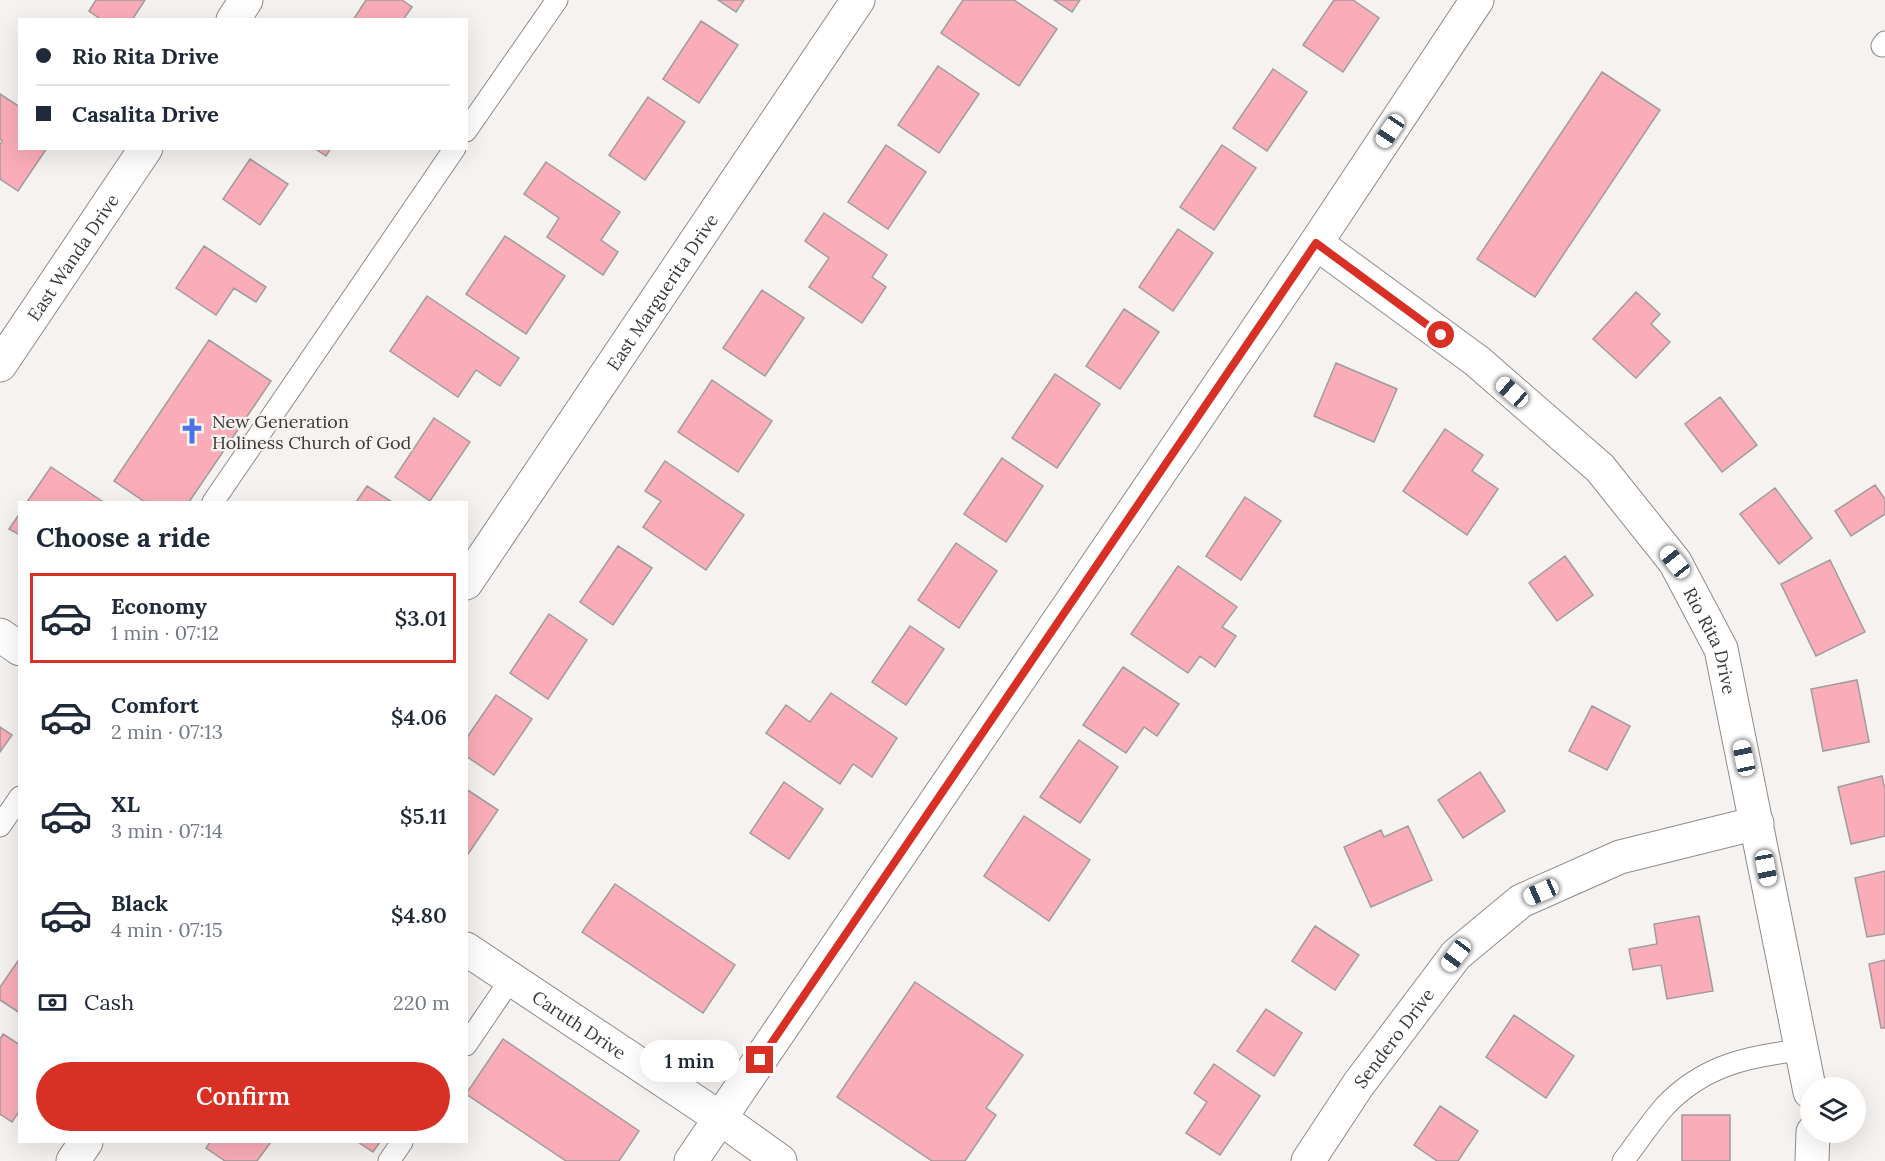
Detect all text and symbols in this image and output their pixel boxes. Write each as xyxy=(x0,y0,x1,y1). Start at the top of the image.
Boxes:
text: Rio Rita Drive xyxy=(72,42,219,70)
text: Casalita Drive xyxy=(72,100,219,128)
car xyxy=(1372,111,1408,151)
street label: East Wanda Drive xyxy=(22,189,124,325)
street label: East Marguerita Drive xyxy=(601,209,723,374)
route start xyxy=(1427,321,1454,348)
car xyxy=(1493,373,1531,411)
place label: New Generation Holiness Church of God xyxy=(212,410,412,454)
church icon: New Generation Holiness Church of God xyxy=(177,416,207,446)
text: Choose a ride xyxy=(36,520,210,554)
car xyxy=(1657,542,1693,582)
street label: Rio Rita Drive xyxy=(1679,583,1741,696)
icon: car xyxy=(39,591,93,645)
text: Economy xyxy=(111,592,207,620)
text: $3.01 xyxy=(395,604,447,632)
text: 1 min · 07:12 xyxy=(111,620,219,645)
icon: car xyxy=(39,690,93,744)
text: Comfort xyxy=(111,691,199,719)
text: $4.06 xyxy=(391,703,447,731)
text: 2 min · 07:13 xyxy=(111,719,223,744)
car xyxy=(1731,739,1757,777)
icon: car xyxy=(39,789,93,843)
text: XL xyxy=(111,790,140,818)
text: $5.11 xyxy=(400,802,447,830)
text: 3 min · 07:14 xyxy=(111,818,223,843)
car xyxy=(1754,849,1778,887)
car xyxy=(1521,876,1561,908)
icon: car xyxy=(39,888,93,942)
text: Black xyxy=(111,889,168,917)
text: $4.80 xyxy=(391,901,447,929)
text: 4 min · 07:15 xyxy=(111,917,223,942)
car xyxy=(1438,935,1474,975)
street label: Sendero Drive xyxy=(1348,983,1439,1092)
street label: Caruth Drive xyxy=(528,985,631,1064)
icon: cash xyxy=(36,986,69,1019)
text: Cash xyxy=(84,988,134,1016)
text: 220 m xyxy=(393,990,450,1015)
callout: 1 min xyxy=(640,1039,739,1081)
route end xyxy=(746,1046,773,1073)
text: 1 min xyxy=(664,1048,715,1073)
button: Confirm xyxy=(36,1062,450,1131)
map controls xyxy=(1800,1077,1866,1143)
button: layers xyxy=(1800,1077,1866,1143)

